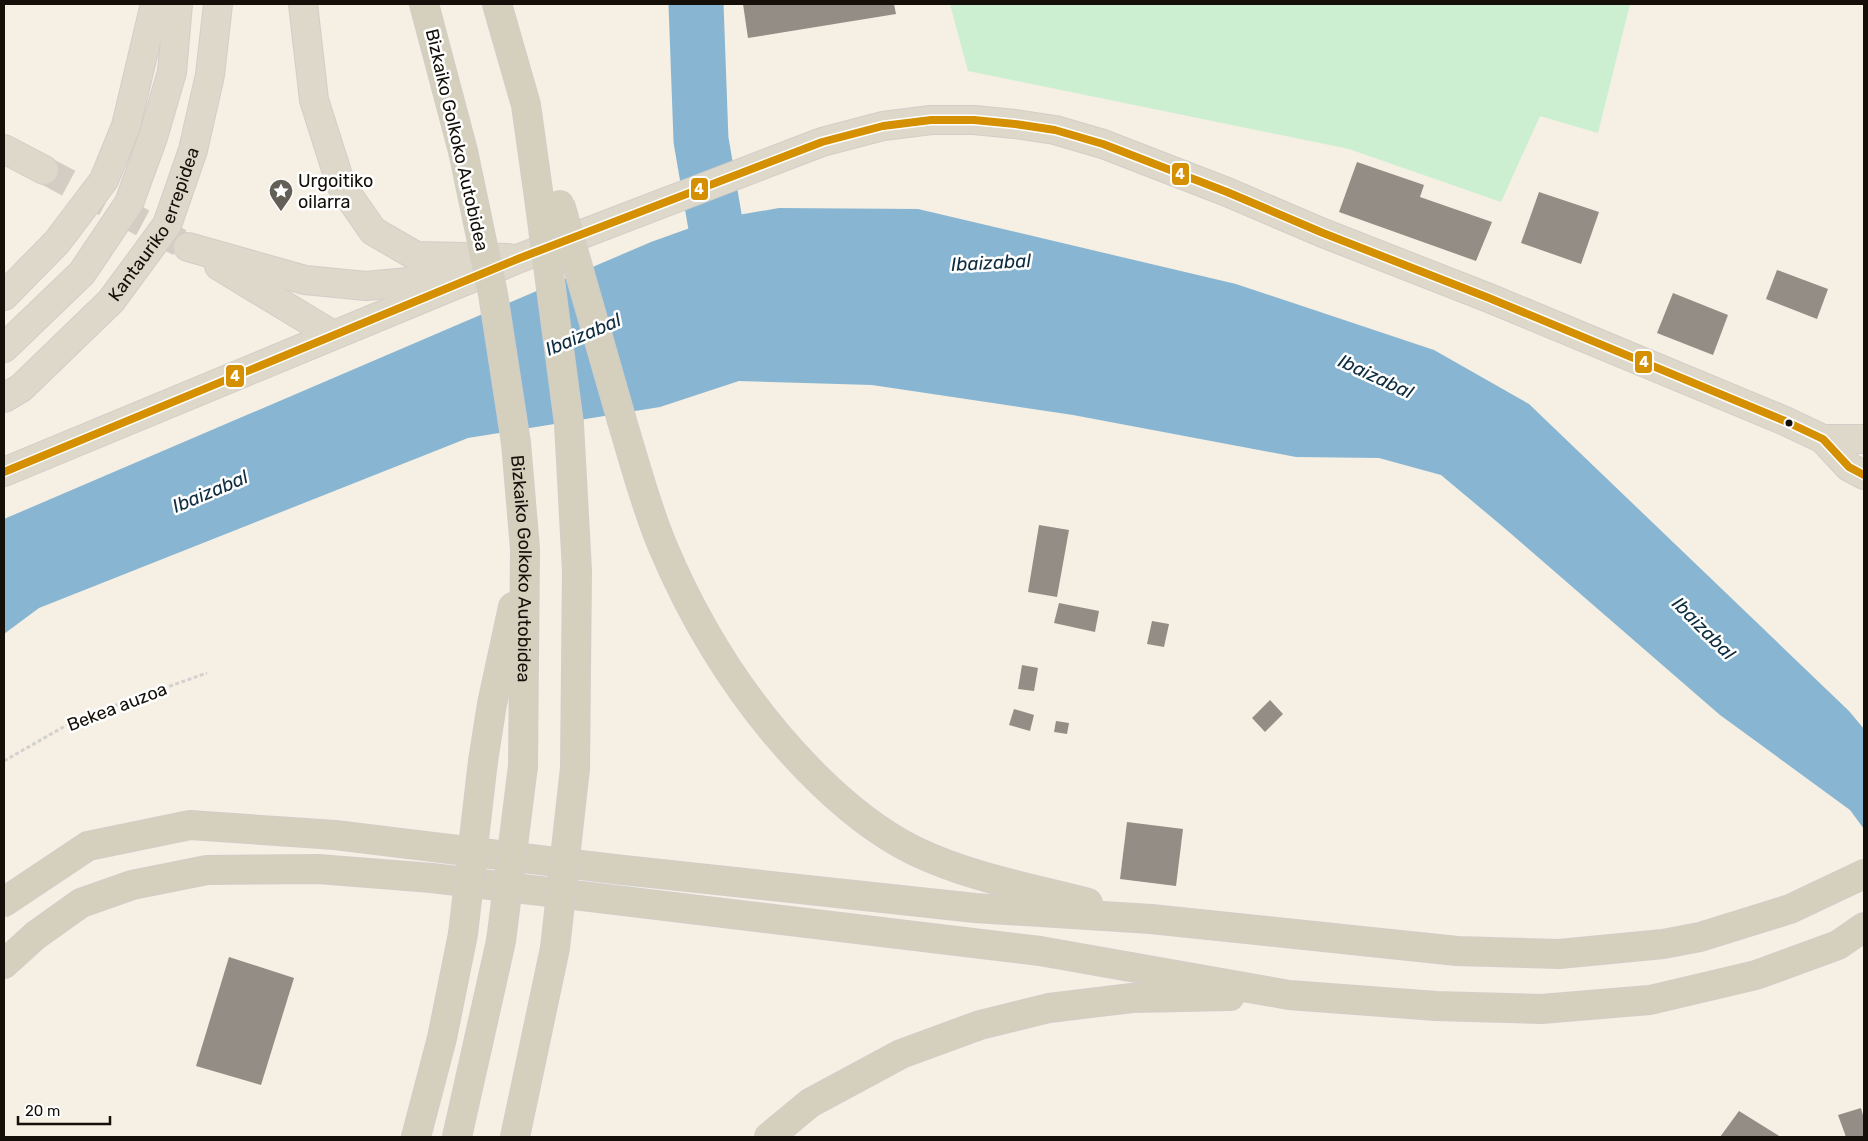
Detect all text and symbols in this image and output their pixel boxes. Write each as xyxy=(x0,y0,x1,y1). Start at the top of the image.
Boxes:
street label: Bizkaiko Golkoko Autobidea xyxy=(421,27,493,253)
street label: Kantauriko errepidea xyxy=(104,144,204,306)
line badge: 4 xyxy=(1171,162,1190,186)
text: 4 xyxy=(1175,166,1185,183)
place label: Urgoitiko oilarra xyxy=(298,170,373,213)
line badge: 4 xyxy=(690,177,709,201)
place icon: Urgoitiko oilarra xyxy=(268,178,294,212)
text: 4 xyxy=(694,181,704,198)
water label: Ibaizabal xyxy=(950,249,1032,276)
water label: Ibaizabal xyxy=(542,308,625,361)
water label: Ibaizabal xyxy=(1335,349,1417,404)
line badge: 4 xyxy=(1634,350,1653,374)
text: 4 xyxy=(1639,354,1649,371)
line badge: 4 xyxy=(225,364,245,388)
text: 4 xyxy=(230,368,240,385)
unlabelled marker xyxy=(1784,418,1794,428)
street label: Bizkaiko Golkoko Autobidea xyxy=(506,454,536,683)
water label: Ibaizabal xyxy=(169,465,252,518)
water label: Ibaizabal xyxy=(1667,592,1740,665)
street label: Bekea auzoa xyxy=(64,678,170,736)
scale bar xyxy=(18,1094,110,1126)
text: 20 m xyxy=(25,1102,60,1120)

